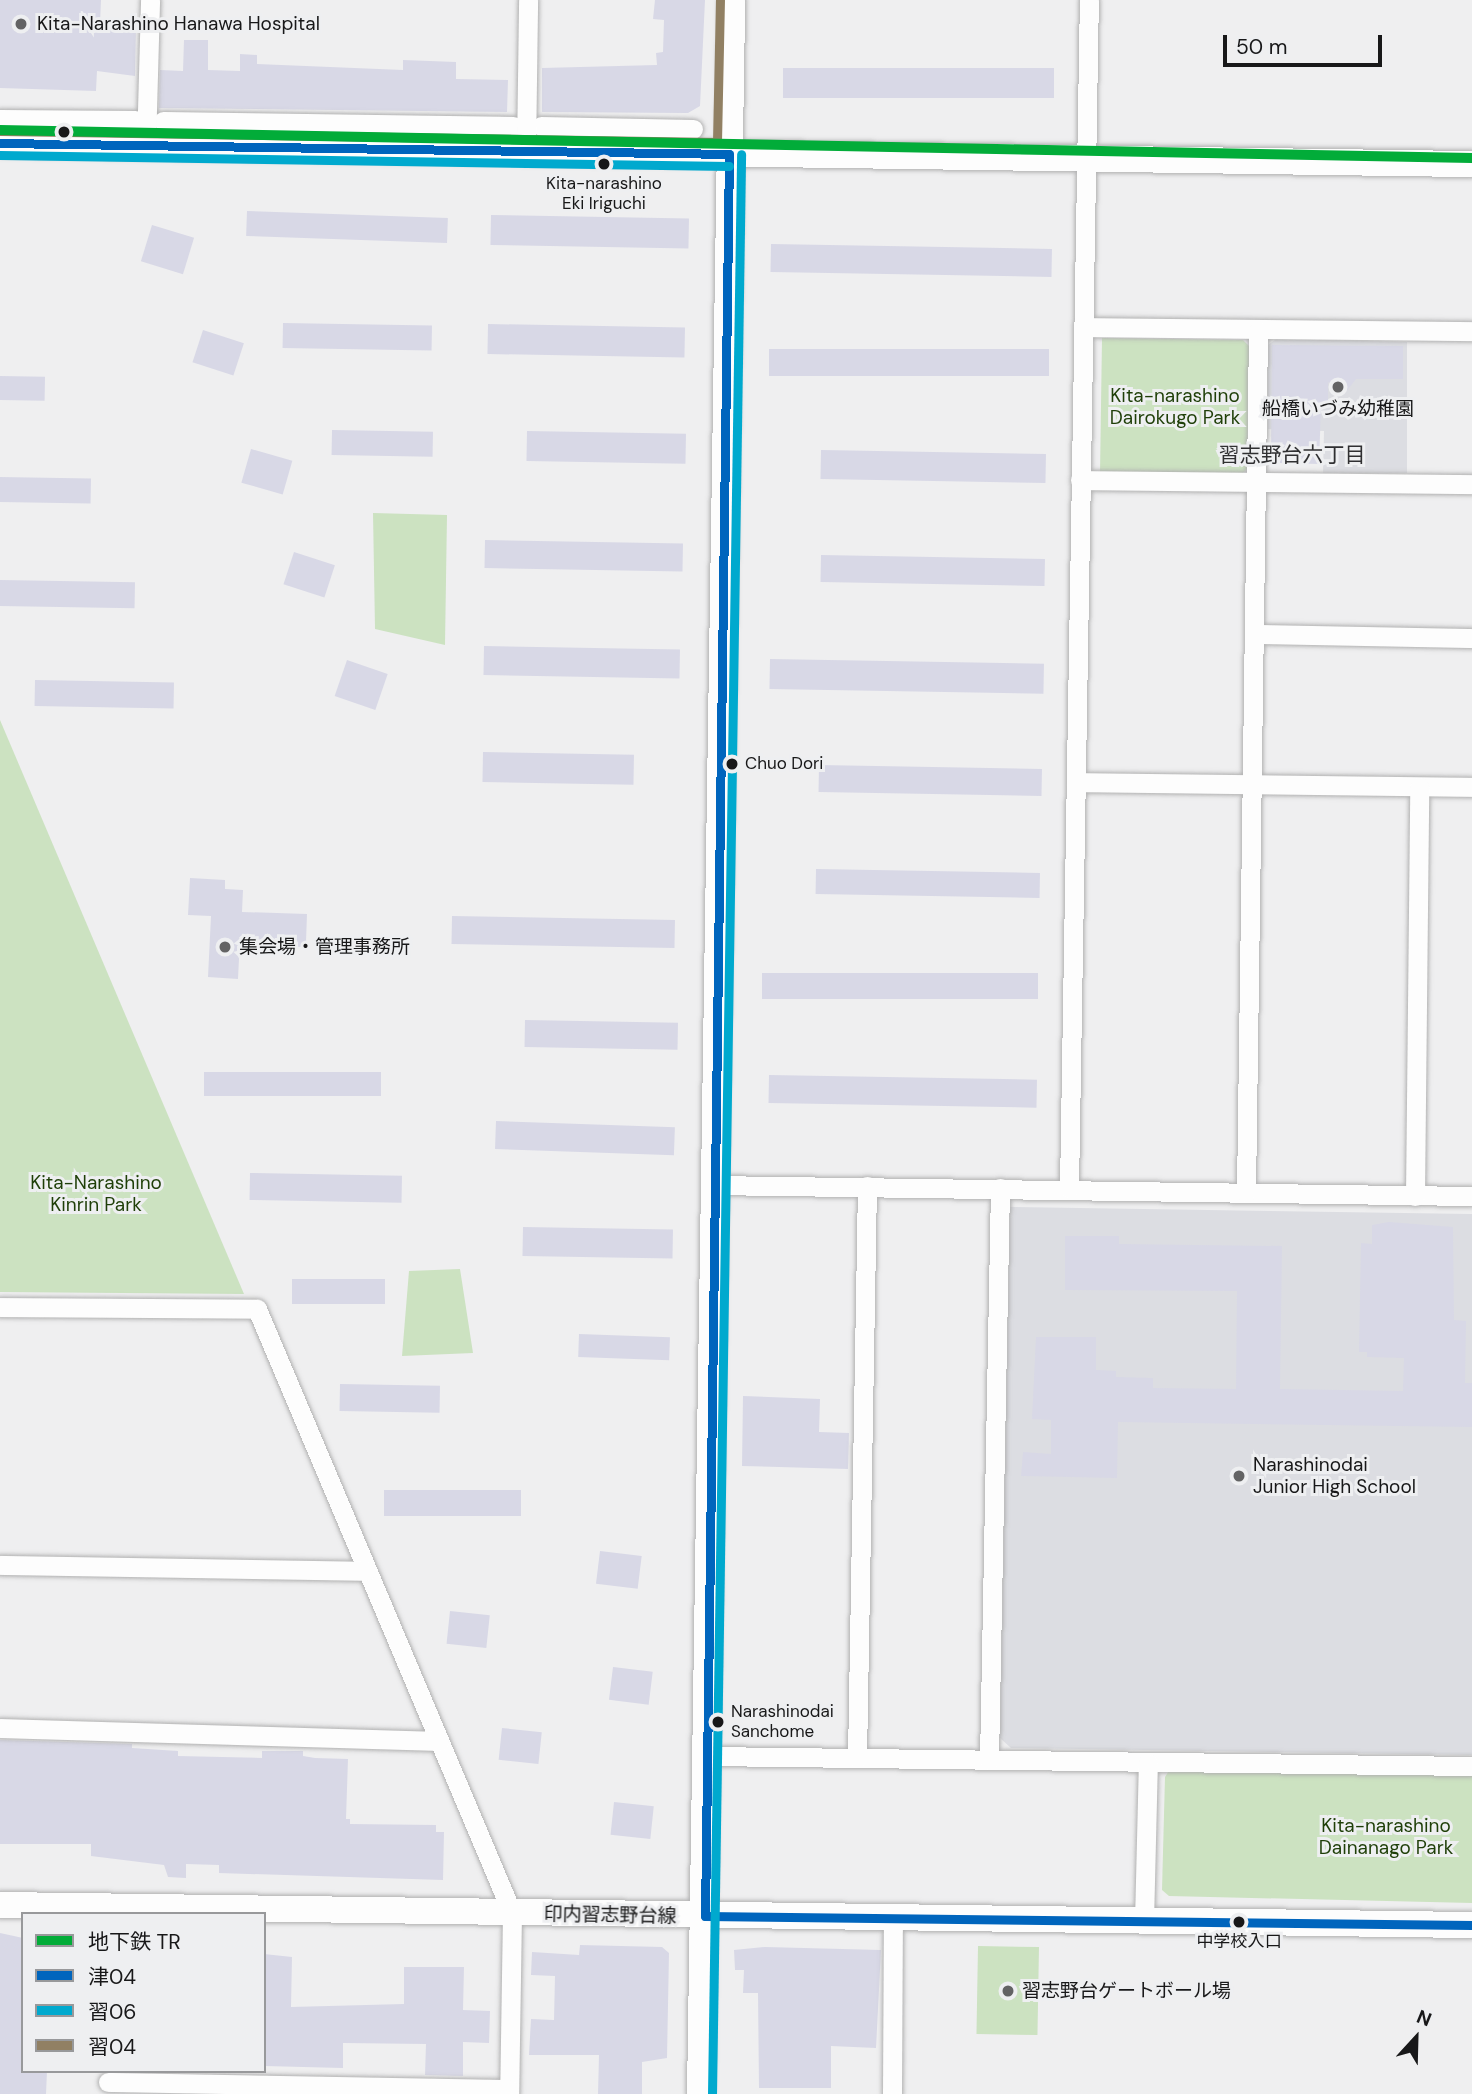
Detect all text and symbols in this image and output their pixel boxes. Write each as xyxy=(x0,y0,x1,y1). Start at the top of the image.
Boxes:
place label: Kita-Narashino Hanawa Hospital xyxy=(37,13,320,35)
marker: Kita-Narashino Hanawa Hospital xyxy=(11,14,31,34)
scale bar xyxy=(1227,21,1386,65)
text: 50 m xyxy=(1236,33,1287,61)
unlabelled marker xyxy=(57,125,71,139)
marker: Kita-narashino Eki Iriguchi xyxy=(597,157,611,171)
place label: Kita-narashino Eki Iriguchi xyxy=(546,174,662,214)
marker: 船橋いづみ幼稚園 xyxy=(1330,379,1346,395)
park label: Kita-narashino Dairokugo Park xyxy=(1110,385,1240,429)
place label: 船橋いづみ幼稚園 xyxy=(1262,398,1414,420)
district label: 習志野台六丁目 xyxy=(1219,442,1365,468)
place label: Chuo Dori xyxy=(745,754,823,774)
marker: Chuo Dori xyxy=(725,757,739,771)
place label: 集会場・管理事務所 xyxy=(239,936,410,958)
marker: 集会場・管理事務所 xyxy=(217,939,233,955)
park label: Kita-Narashino Kinrin Park xyxy=(30,1172,162,1216)
place label: Narashinodai Junior High School xyxy=(1253,1454,1416,1498)
marker: Narashinodai Junior High School xyxy=(1231,1468,1247,1484)
place label: Narashinodai Sanchome xyxy=(731,1702,834,1742)
marker: Narashinodai Sanchome xyxy=(711,1715,725,1729)
park label: Kita-narashino Dainanago Park xyxy=(1319,1815,1453,1859)
street label: 印内習志野台線 xyxy=(543,1902,677,1928)
legend xyxy=(21,1912,266,2073)
marker: 中学校入口 xyxy=(1232,1915,1246,1929)
text: 地下鉄 TR xyxy=(88,1928,181,1956)
place label: 中学校入口 xyxy=(1197,1932,1281,1952)
text: 津04 xyxy=(88,1963,136,1991)
place label: 習志野台ゲートボール場 xyxy=(1022,1980,1231,2002)
marker: 習志野台ゲートボール場 xyxy=(1000,1983,1016,1999)
text: 習06 xyxy=(88,1998,137,2026)
north arrow xyxy=(1381,2003,1451,2073)
text: N xyxy=(1413,2004,1435,2032)
text: 習04 xyxy=(88,2033,136,2061)

